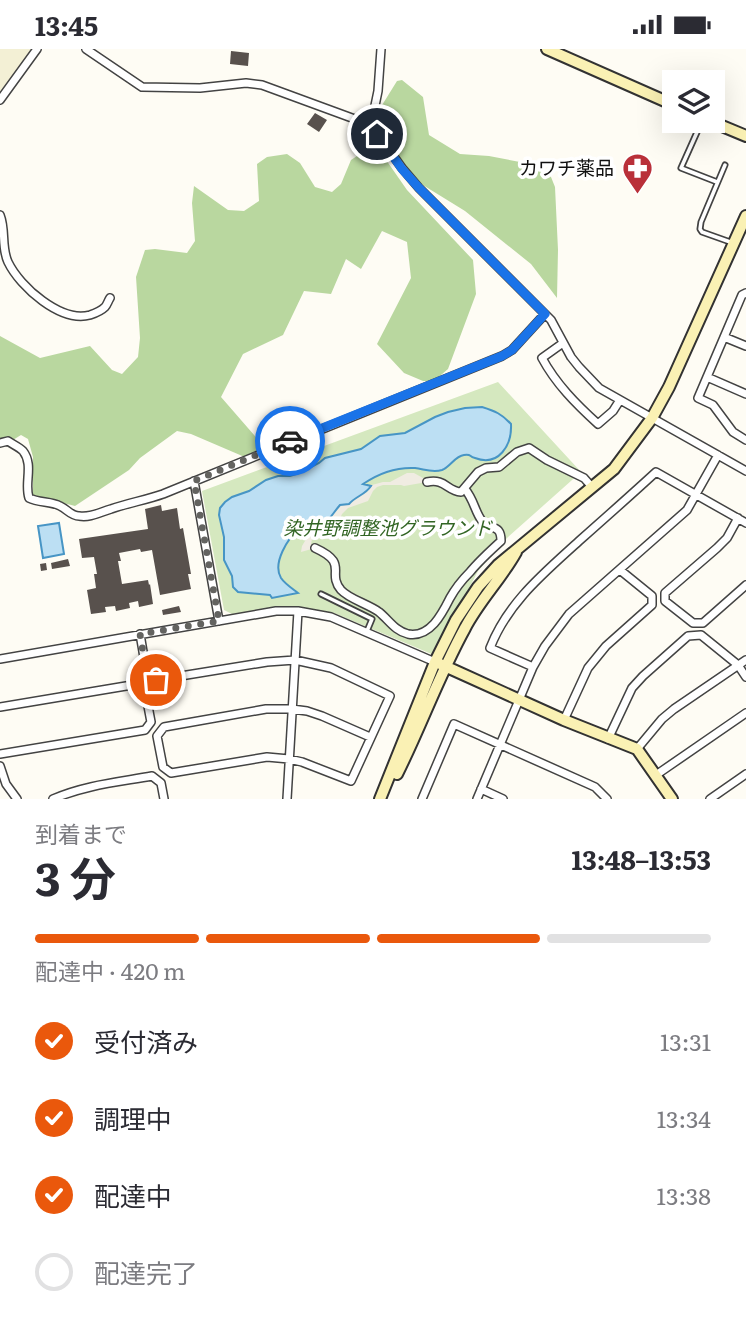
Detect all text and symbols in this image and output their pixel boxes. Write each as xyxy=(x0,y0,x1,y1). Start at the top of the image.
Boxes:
text: 13:45 xyxy=(35,5,98,44)
map controls xyxy=(662,70,725,133)
button: layers xyxy=(662,70,725,133)
pin xyxy=(347,104,407,164)
icon: home xyxy=(358,115,396,153)
pharmacy icon: カワチ薬品 xyxy=(620,151,654,195)
place label: カワチ薬品 xyxy=(519,153,614,181)
courier xyxy=(255,406,325,476)
icon: car xyxy=(271,422,309,460)
park label: 染井野調整池グラウンド xyxy=(283,513,493,541)
pin xyxy=(126,650,186,710)
icon: bag xyxy=(137,661,175,699)
text: 到着まで xyxy=(35,816,127,850)
text: 13:48–13:53 xyxy=(571,839,711,878)
text: 3 分 xyxy=(35,842,116,910)
text: 配達中 · 420 m xyxy=(35,953,185,987)
text: 受付済み xyxy=(94,1021,198,1060)
icon: check xyxy=(35,1022,73,1060)
text: 13:31 xyxy=(660,1024,711,1058)
text: 調理中 xyxy=(94,1098,172,1137)
icon: check xyxy=(35,1099,73,1137)
text: 13:34 xyxy=(657,1101,711,1135)
text: 配達中 xyxy=(94,1175,172,1214)
icon: check xyxy=(35,1176,73,1214)
text: 13:38 xyxy=(657,1178,711,1212)
text: 配達完了 xyxy=(94,1252,198,1291)

